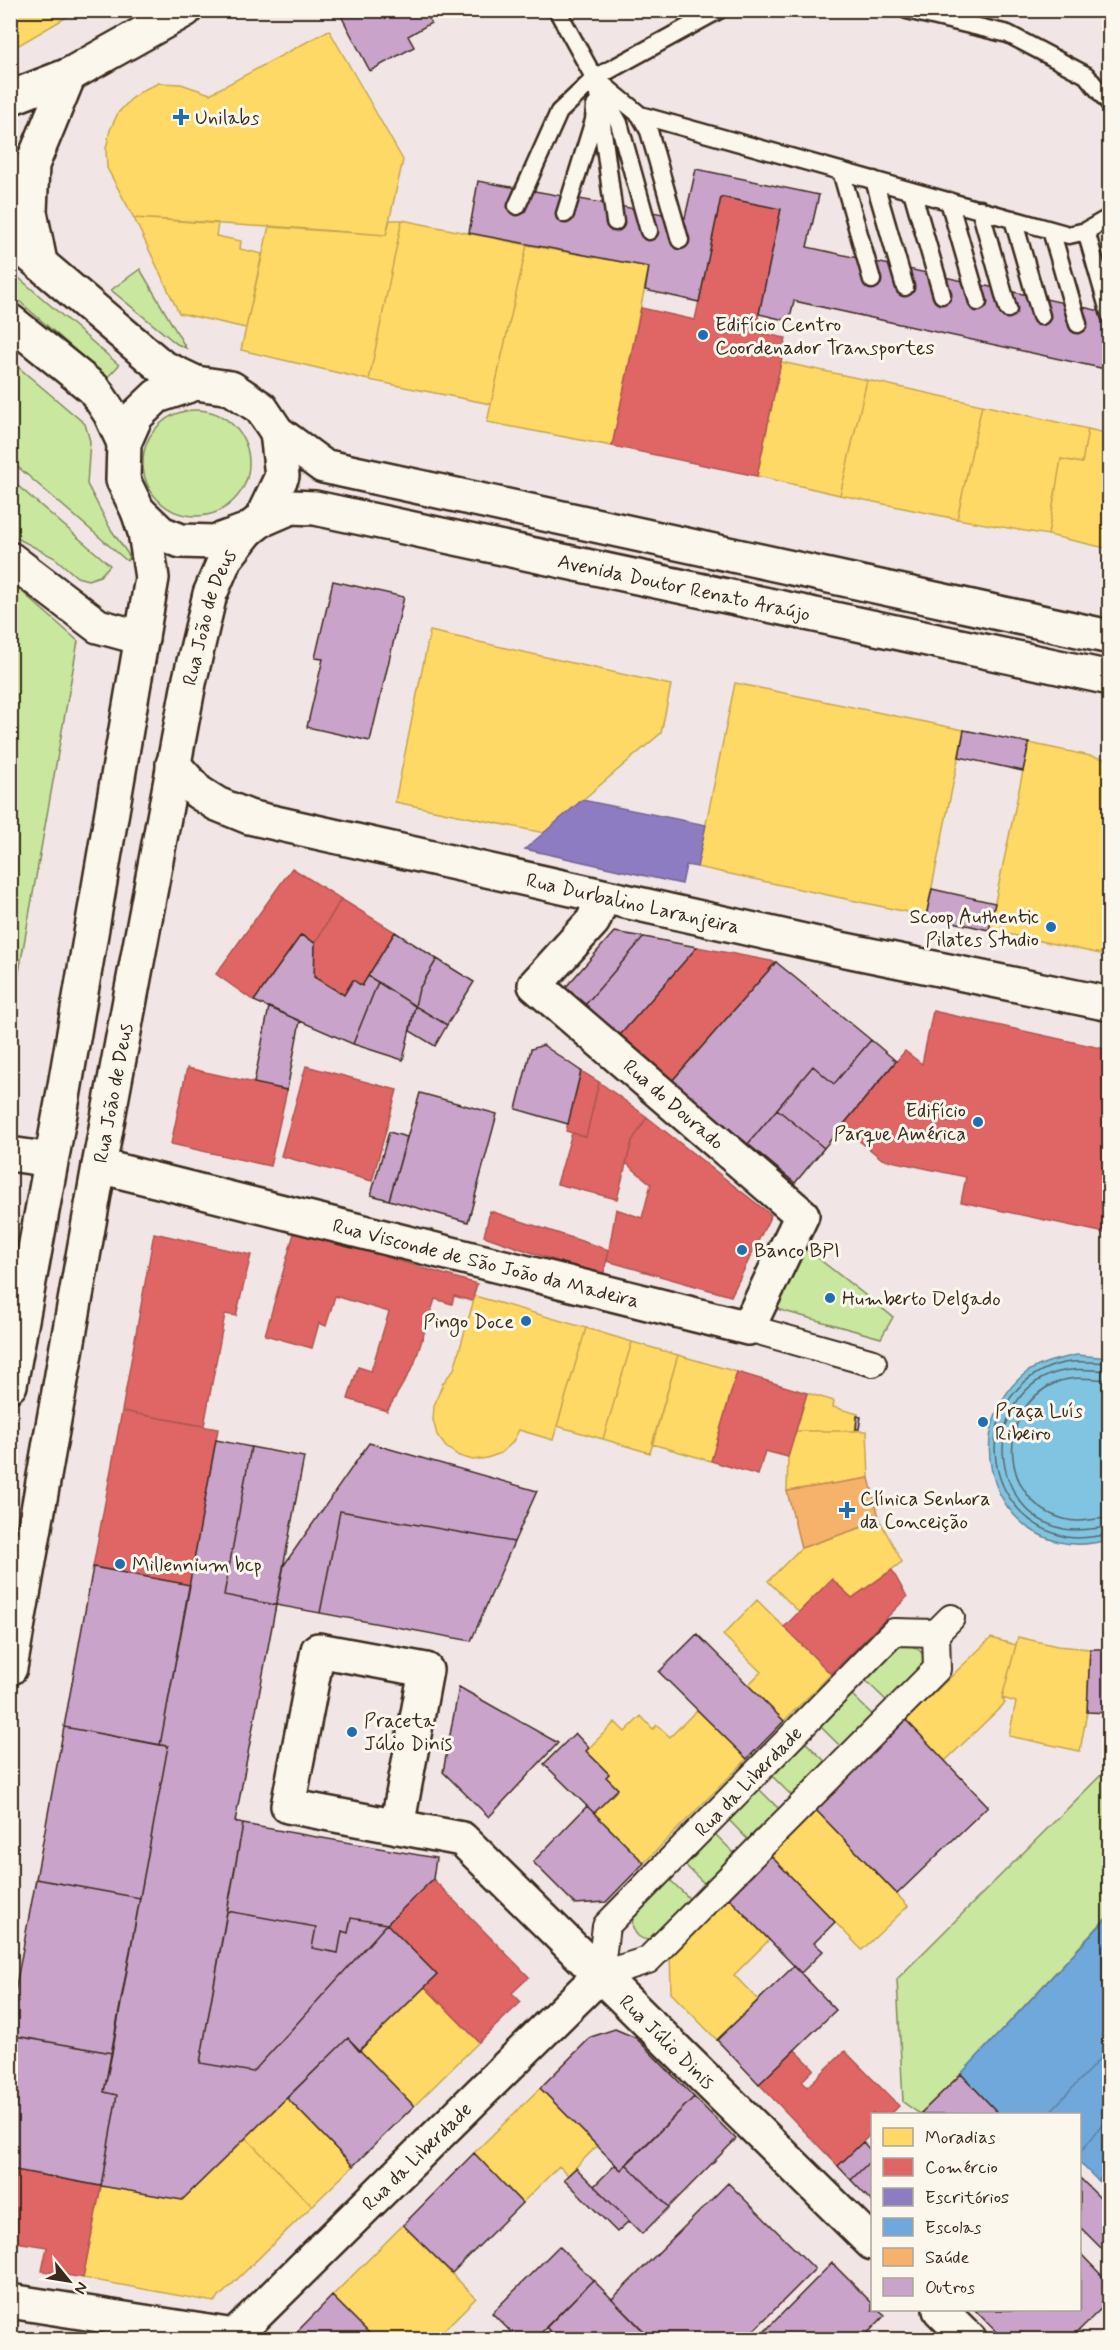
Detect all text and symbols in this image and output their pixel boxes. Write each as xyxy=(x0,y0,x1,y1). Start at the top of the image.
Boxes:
place label: Unilabs xyxy=(195,105,259,132)
marker: Unilabs xyxy=(172,108,190,126)
place label: Edifício Centro Coordenador Transportes xyxy=(715,312,934,362)
marker: Edifício Centro Coordenador Transportes xyxy=(696,328,710,342)
street label: Rua João de Deus xyxy=(177,543,243,688)
street label: Avenida Doutor Renato Araújo xyxy=(555,548,813,629)
street label: Rua Durbalino Laranjeira xyxy=(524,867,742,941)
place label: Scoop Authentic Pilates Studio xyxy=(909,904,1039,954)
marker: Scoop Authentic Pilates Studio xyxy=(1044,920,1058,934)
street label: Rua João de Deus xyxy=(88,1021,140,1166)
street label: Rua do Dourado xyxy=(617,1054,729,1157)
place label: Edifício Parque América xyxy=(834,1098,966,1148)
marker: Edifício Parque América xyxy=(971,1115,985,1129)
street label: Rua Visconde de São João da Madeira xyxy=(330,1213,642,1315)
place label: Banco BPI xyxy=(754,1238,840,1265)
marker: Banco BPI xyxy=(735,1243,749,1257)
place label: Humberto Delgado xyxy=(842,1286,1001,1315)
marker: Humberto Delgado xyxy=(823,1291,837,1305)
place label: Pingo Doce xyxy=(423,1309,514,1337)
marker: Pingo Doce xyxy=(519,1314,533,1328)
place label: Praça Luís Ribeiro xyxy=(995,1398,1083,1448)
marker: Praça Luís Ribeiro xyxy=(976,1415,990,1429)
place label: Clínica Senhora da Conceição xyxy=(860,1486,991,1536)
marker: Clínica Senhora da Conceição xyxy=(838,1501,856,1519)
place label: Millennium bcp xyxy=(132,1552,262,1579)
marker: Millennium bcp xyxy=(113,1557,127,1571)
place label: Praceta Júlio Dinis xyxy=(364,1708,453,1758)
street label: Rua da Liberdade xyxy=(689,1721,809,1843)
marker: Praceta Júlio Dinis xyxy=(345,1725,359,1739)
street label: Rua Júlio Dinis xyxy=(613,1989,720,2096)
street label: Rua da Liberdade xyxy=(357,2097,478,2217)
legend xyxy=(871,2113,1081,2311)
text: Moradias xyxy=(925,2126,996,2150)
text: Comércio xyxy=(925,2156,998,2180)
text: Escritórios xyxy=(925,2186,1009,2210)
text: Escolas xyxy=(925,2216,981,2240)
text: Saúde xyxy=(925,2246,970,2270)
north arrow xyxy=(39,2251,99,2311)
text: Outros xyxy=(925,2276,975,2300)
text: N xyxy=(69,2278,92,2298)

